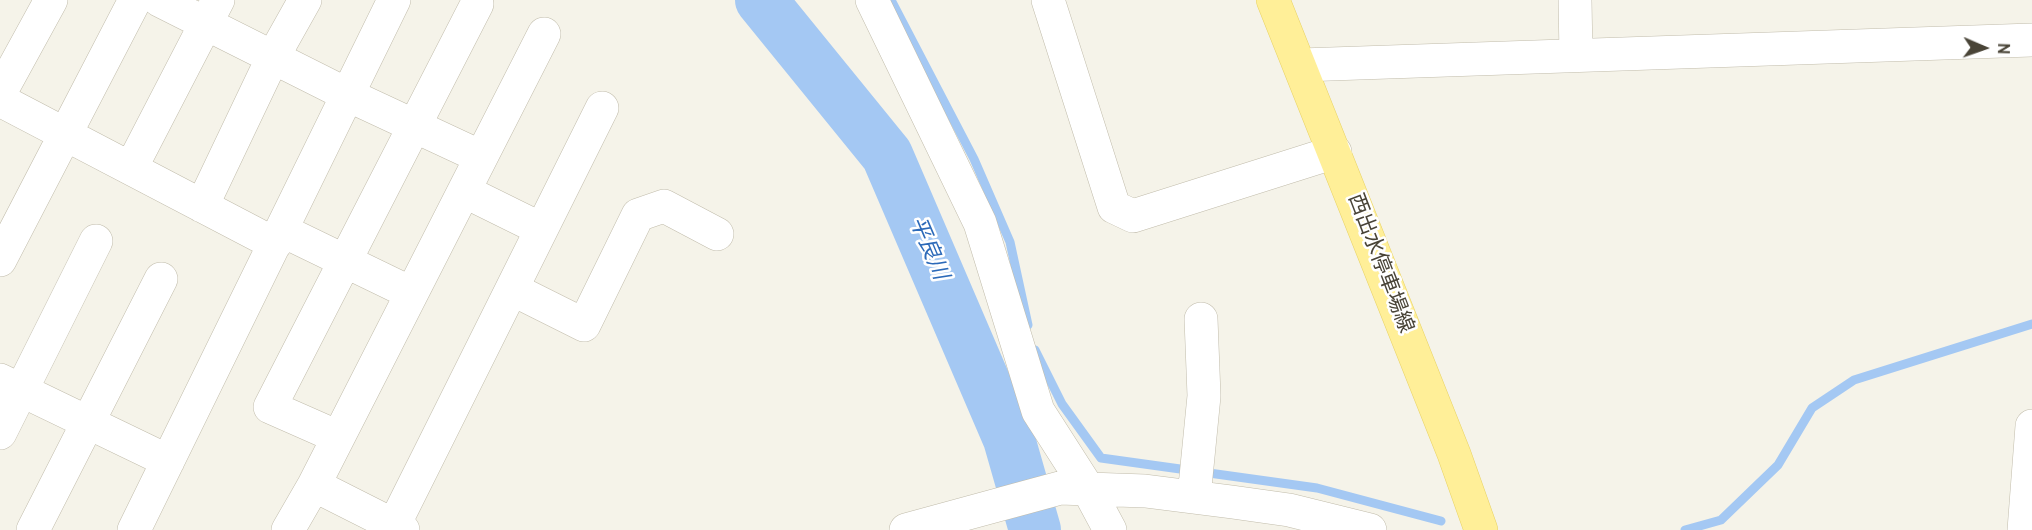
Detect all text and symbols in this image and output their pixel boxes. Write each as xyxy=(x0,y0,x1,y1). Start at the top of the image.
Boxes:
north arrow xyxy=(1954,18,2014,78)
text: N xyxy=(1992,43,2012,55)
street label: 西出水停車場線 xyxy=(1341,191,1417,337)
water label: 平良川 xyxy=(902,213,952,285)

